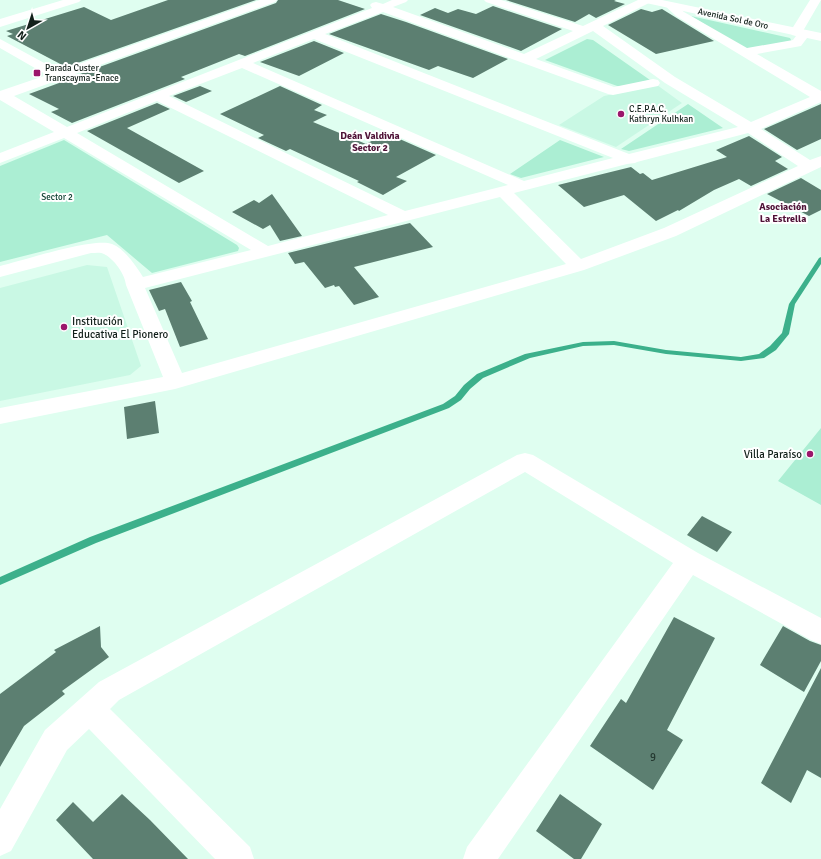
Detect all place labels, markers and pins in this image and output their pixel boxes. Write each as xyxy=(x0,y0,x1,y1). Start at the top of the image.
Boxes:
place label: Parada Custer Transcayma -Enace xyxy=(45,63,119,84)
marker: Parada Custer Transcayma -Enace xyxy=(32,68,42,78)
place label: C.E.P.A.C. Kathryn Kulhkan xyxy=(629,104,693,125)
marker: C.E.P.A.C. Kathryn Kulhkan xyxy=(616,109,626,119)
place label: Institución Educativa El Pionero xyxy=(72,315,169,341)
marker: Institución Educativa El Pionero xyxy=(59,322,69,332)
place label: Villa Paraíso xyxy=(744,448,802,461)
marker: Villa Paraíso xyxy=(805,449,815,459)

